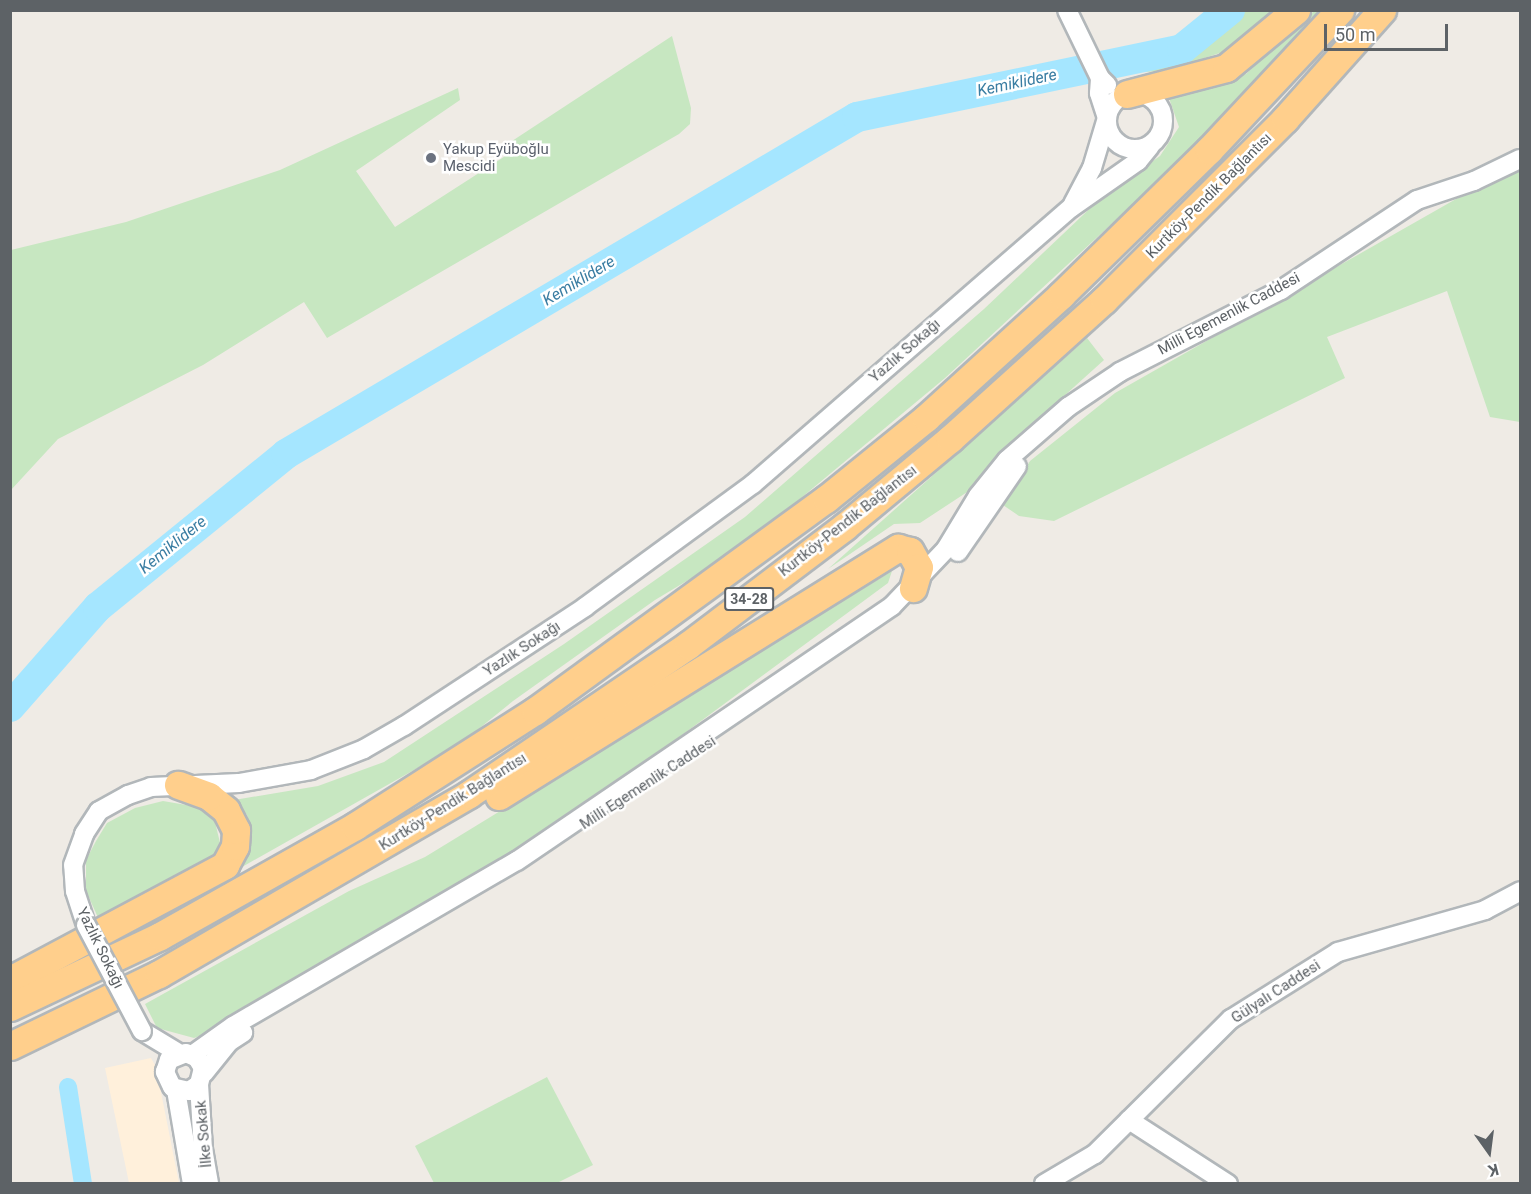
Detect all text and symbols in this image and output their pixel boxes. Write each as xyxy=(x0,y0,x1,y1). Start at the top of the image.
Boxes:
scale bar xyxy=(1327,12,1452,50)
text: 50 m xyxy=(1335,24,1375,45)
water label: Kemiklidere xyxy=(975,65,1059,101)
street label: Kurtköy-Pendik Bağlantısı xyxy=(1142,129,1276,263)
place label: Yakup Eyüboğlu Mescidi xyxy=(443,140,549,175)
marker: Yakup Eyüboğlu Mescidi xyxy=(424,151,438,165)
water label: Kemiklidere xyxy=(539,252,619,310)
street label: Milli Egemenlik Caddesi xyxy=(1155,269,1303,359)
street label: Yazlık Sokağı xyxy=(866,315,944,387)
street label: Kurtköy-Pendik Bağlantısı xyxy=(775,461,921,581)
water label: Kemiklidere xyxy=(136,512,210,578)
road number: 34-28 xyxy=(724,588,774,610)
street label: Yazlık Sokağı xyxy=(480,617,564,681)
street label: Milli Egemenlik Caddesi xyxy=(577,732,719,834)
street label: Kurtköy-Pendik Bağlantısı xyxy=(376,749,530,855)
street label: Yazlık Sokağı xyxy=(73,904,127,992)
street label: Gülyalı Caddesi xyxy=(1228,957,1324,1027)
street label: İlke Sokak xyxy=(192,1100,216,1168)
north arrow xyxy=(1459,1122,1519,1182)
text: K xyxy=(1486,1160,1501,1180)

